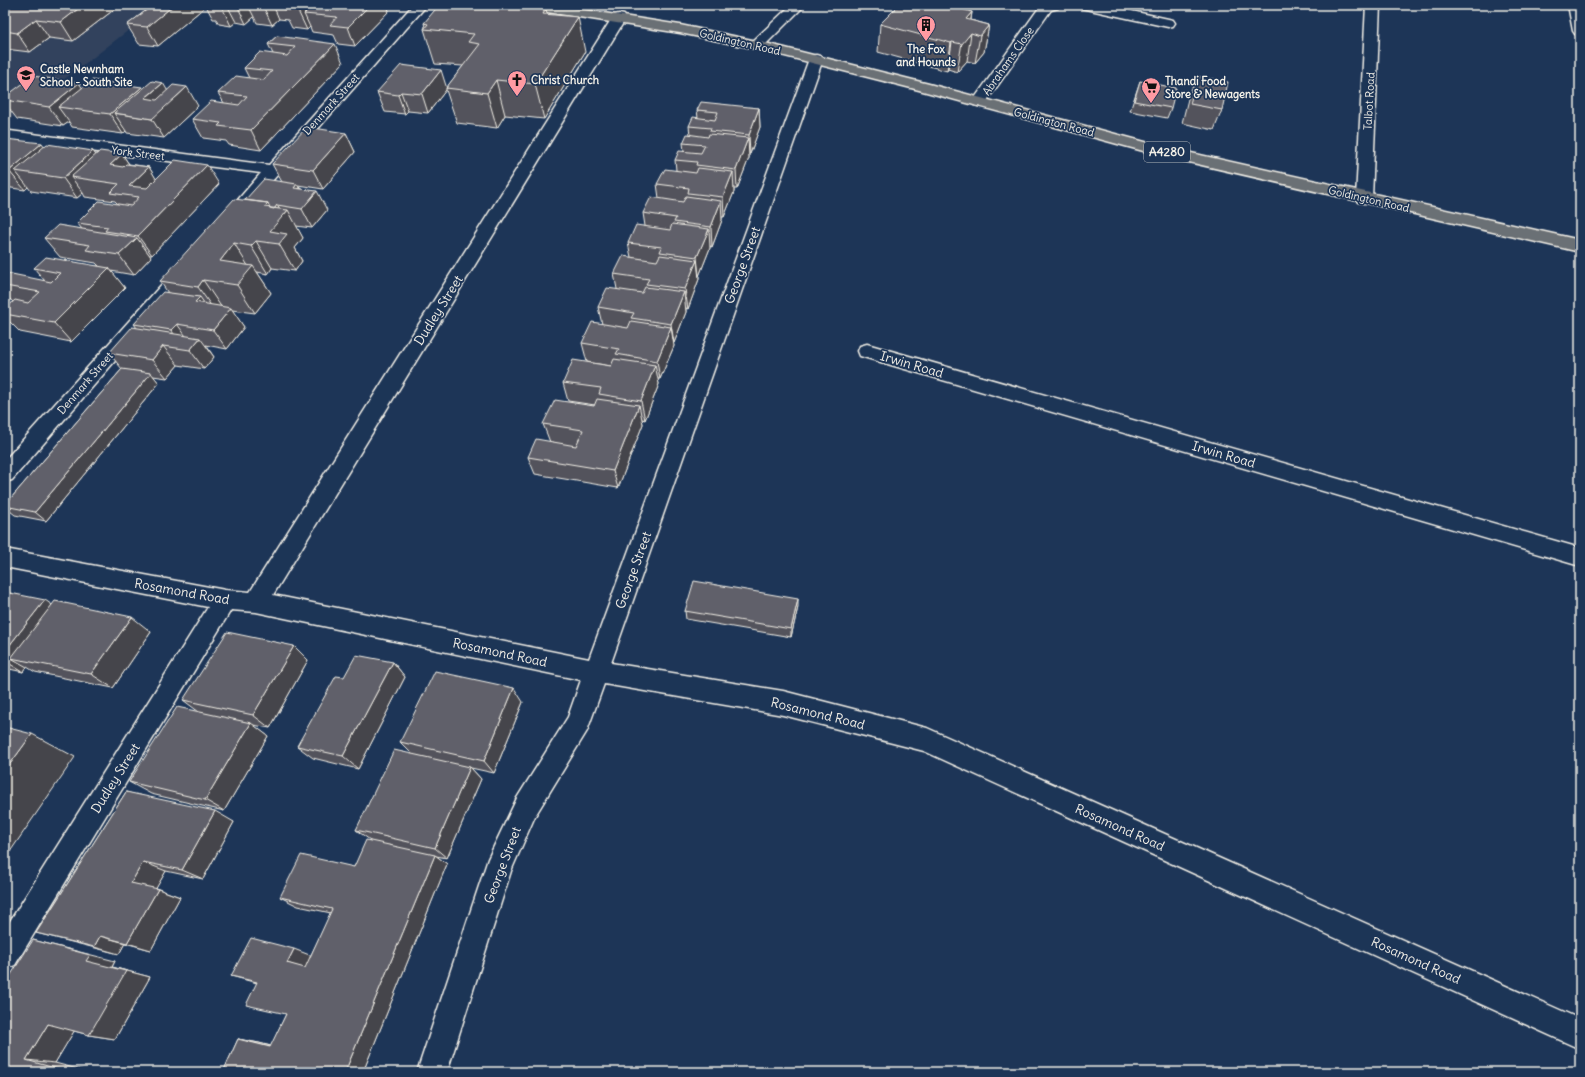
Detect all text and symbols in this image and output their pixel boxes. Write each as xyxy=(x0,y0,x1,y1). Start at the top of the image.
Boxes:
building icon: The Fox and Hounds xyxy=(915,14,937,42)
street label: Abrahams Close xyxy=(979,24,1037,98)
street label: Goldington Road xyxy=(698,26,782,58)
place label: The Fox and Hounds xyxy=(896,42,956,69)
place label: Castle Newnham School - South Site xyxy=(40,62,132,89)
school or university icon: Castle Newnham School - South Site xyxy=(15,64,37,92)
church icon: Christ Church xyxy=(506,69,528,97)
street label: Denmark Street xyxy=(300,70,363,138)
street label: Talbot Road xyxy=(1360,71,1378,130)
place label: Christ Church xyxy=(531,73,600,87)
place label: Thandi Food Store & Newagents xyxy=(1165,74,1260,102)
supermarket icon: Thandi Food Store & Newagents xyxy=(1140,76,1162,104)
street label: Goldington Road xyxy=(1012,105,1096,140)
road number: A4280 xyxy=(1144,142,1190,162)
street label: York Street xyxy=(111,143,166,163)
street label: Goldington Road xyxy=(1327,183,1411,215)
street label: George Street xyxy=(721,224,765,306)
street label: Dudley Street xyxy=(410,272,467,348)
street label: Irwin Road xyxy=(878,347,946,382)
street label: Denmark Street xyxy=(54,349,116,417)
street label: Irwin Road xyxy=(1190,437,1258,472)
street label: George Street xyxy=(612,529,656,611)
street label: Rosamond Road xyxy=(133,575,231,608)
street label: Rosamond Road xyxy=(451,634,549,671)
street label: Rosamond Road xyxy=(769,694,867,733)
street label: Dudley Street xyxy=(87,740,144,816)
street label: Rosamond Road xyxy=(1072,800,1168,855)
street label: George Street xyxy=(480,824,525,906)
street label: Rosamond Road xyxy=(1368,933,1464,988)

